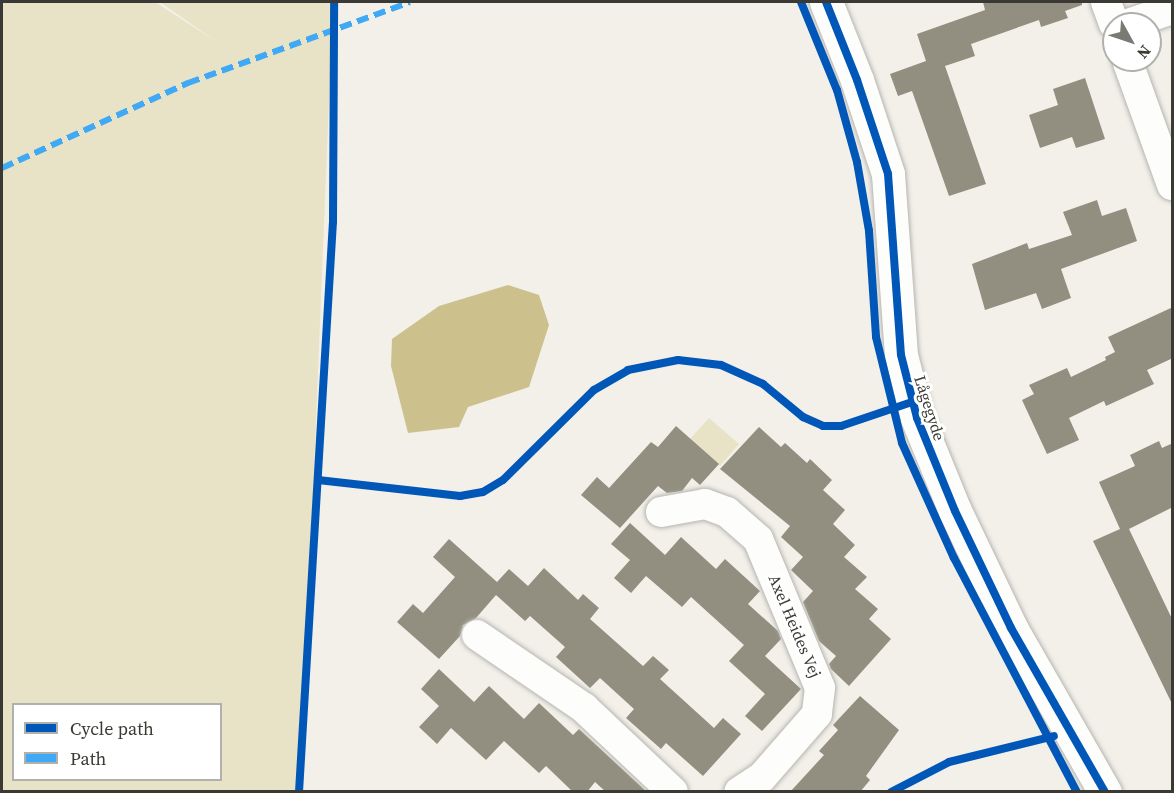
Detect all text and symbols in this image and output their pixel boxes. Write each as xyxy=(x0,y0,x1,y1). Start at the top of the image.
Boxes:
north arrow xyxy=(1102,12,1162,72)
text: N xyxy=(1132,41,1156,64)
street label: Lågegyde xyxy=(910,373,950,443)
street label: Axel Heides Vej xyxy=(765,571,825,681)
legend xyxy=(12,703,222,781)
text: Cycle path xyxy=(70,716,154,741)
text: Path xyxy=(70,746,106,771)

